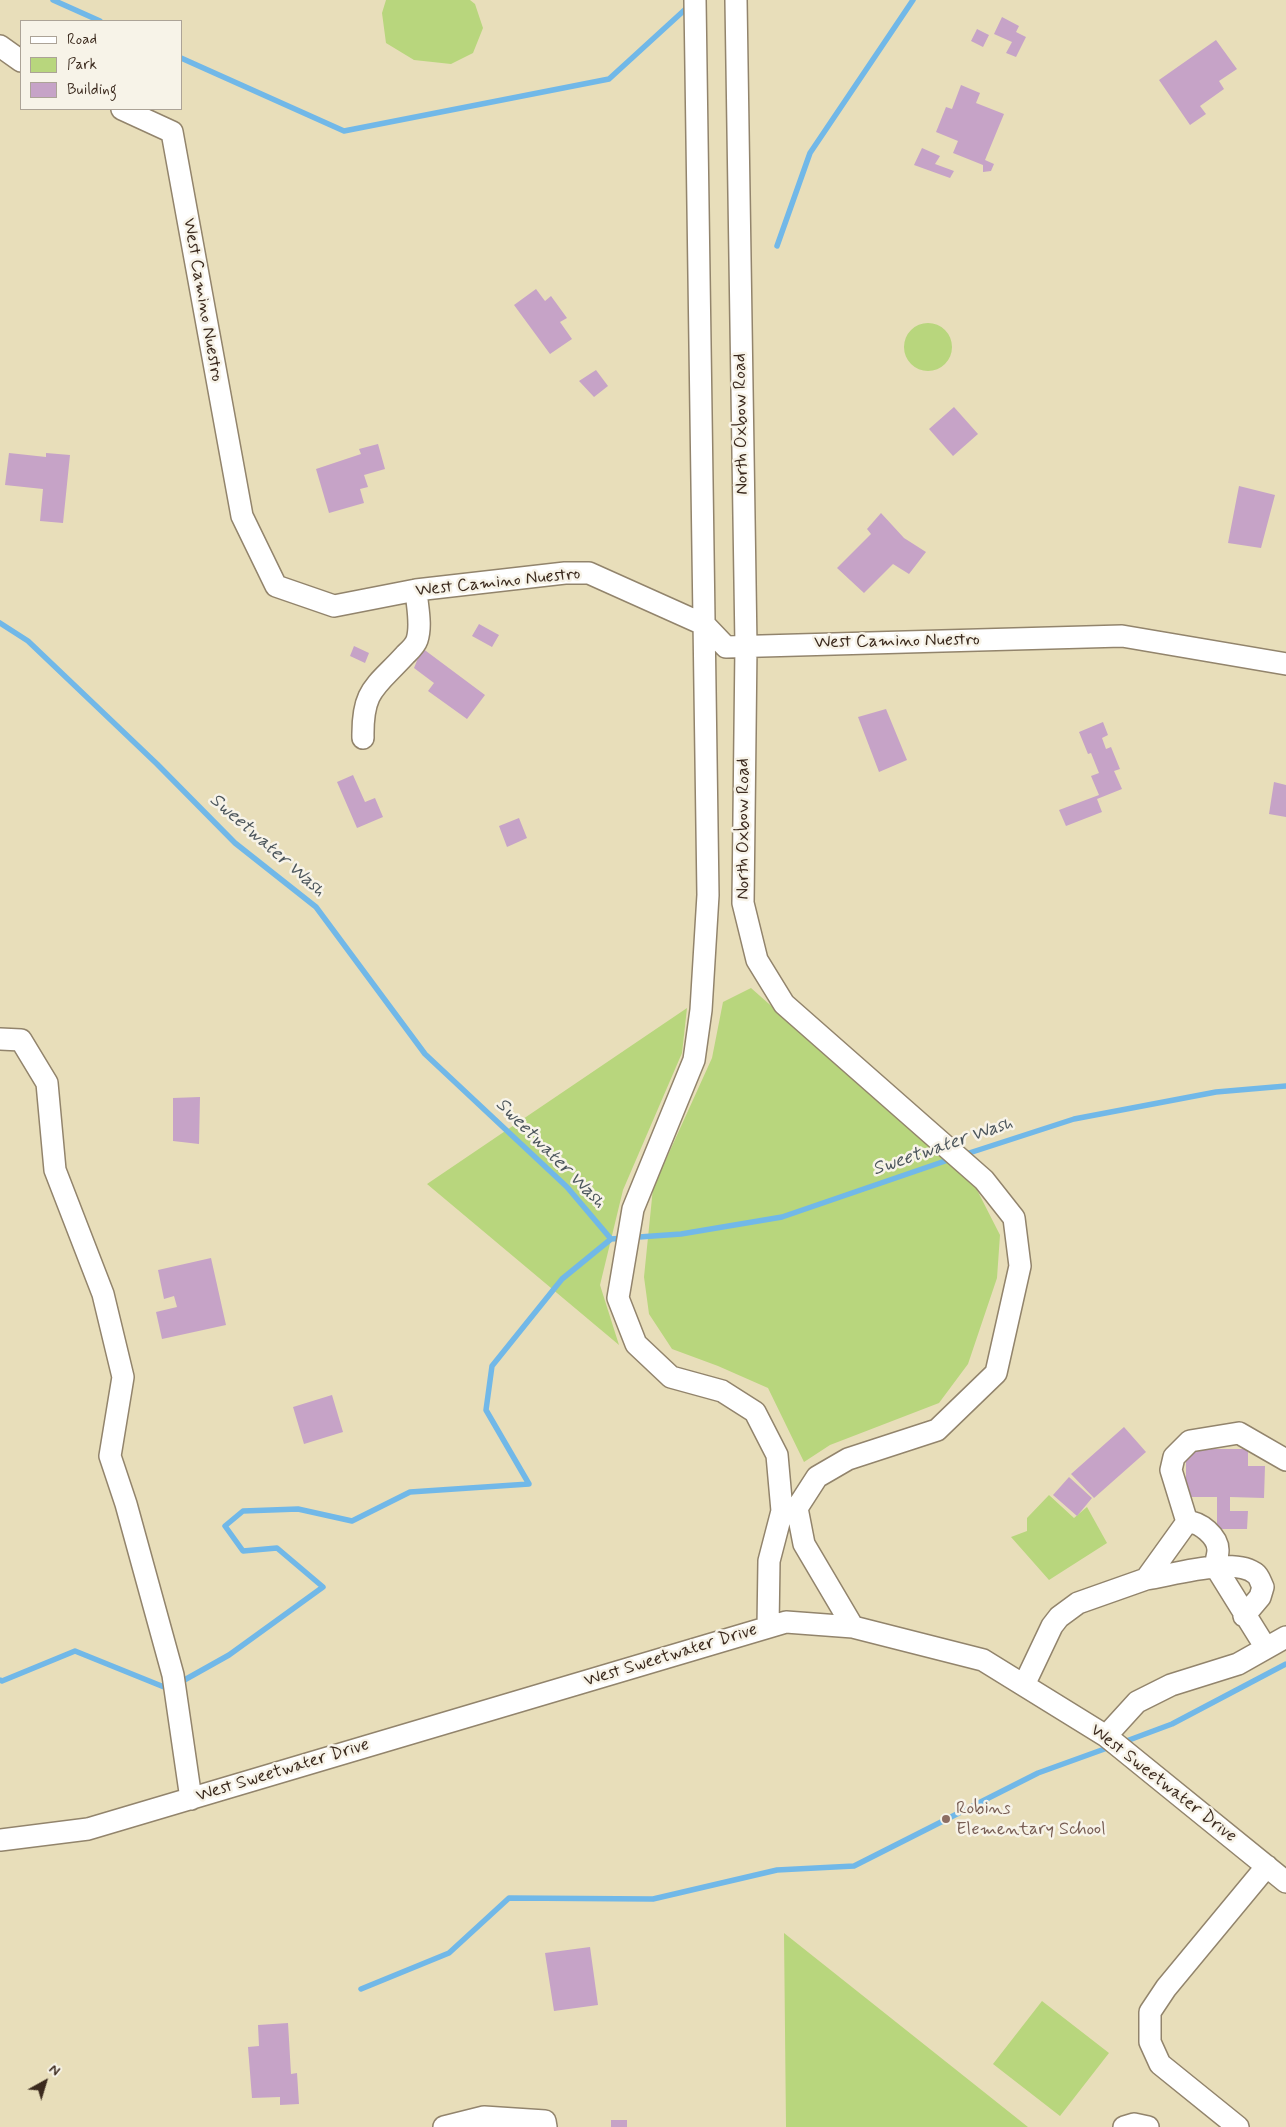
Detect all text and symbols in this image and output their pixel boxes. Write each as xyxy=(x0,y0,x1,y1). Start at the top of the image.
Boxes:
legend xyxy=(20,20,182,110)
text: Road xyxy=(67,30,97,50)
text: Park xyxy=(67,55,97,75)
text: Building xyxy=(67,80,117,100)
street label: West Camino Nuestro xyxy=(177,217,227,383)
street label: North Oxbow Road xyxy=(730,353,754,495)
street label: West Camino Nuestro xyxy=(415,564,581,602)
street label: West Camino Nuestro xyxy=(814,630,980,654)
street label: North Oxbow Road xyxy=(733,758,755,900)
water label: Sweetwater Wash xyxy=(204,789,330,903)
water label: Sweetwater Wash xyxy=(490,1094,610,1214)
water label: Sweetwater Wash xyxy=(870,1112,1016,1182)
street label: West Sweetwater Drive xyxy=(582,1619,760,1693)
street label: West Sweetwater Drive xyxy=(1085,1720,1241,1848)
street label: West Sweetwater Drive xyxy=(194,1734,372,1808)
place label: Robins Elementary School xyxy=(956,1798,1106,1840)
marker: Robins Elementary School xyxy=(940,1813,952,1825)
north arrow xyxy=(20,2057,70,2107)
text: N xyxy=(45,2060,64,2080)

